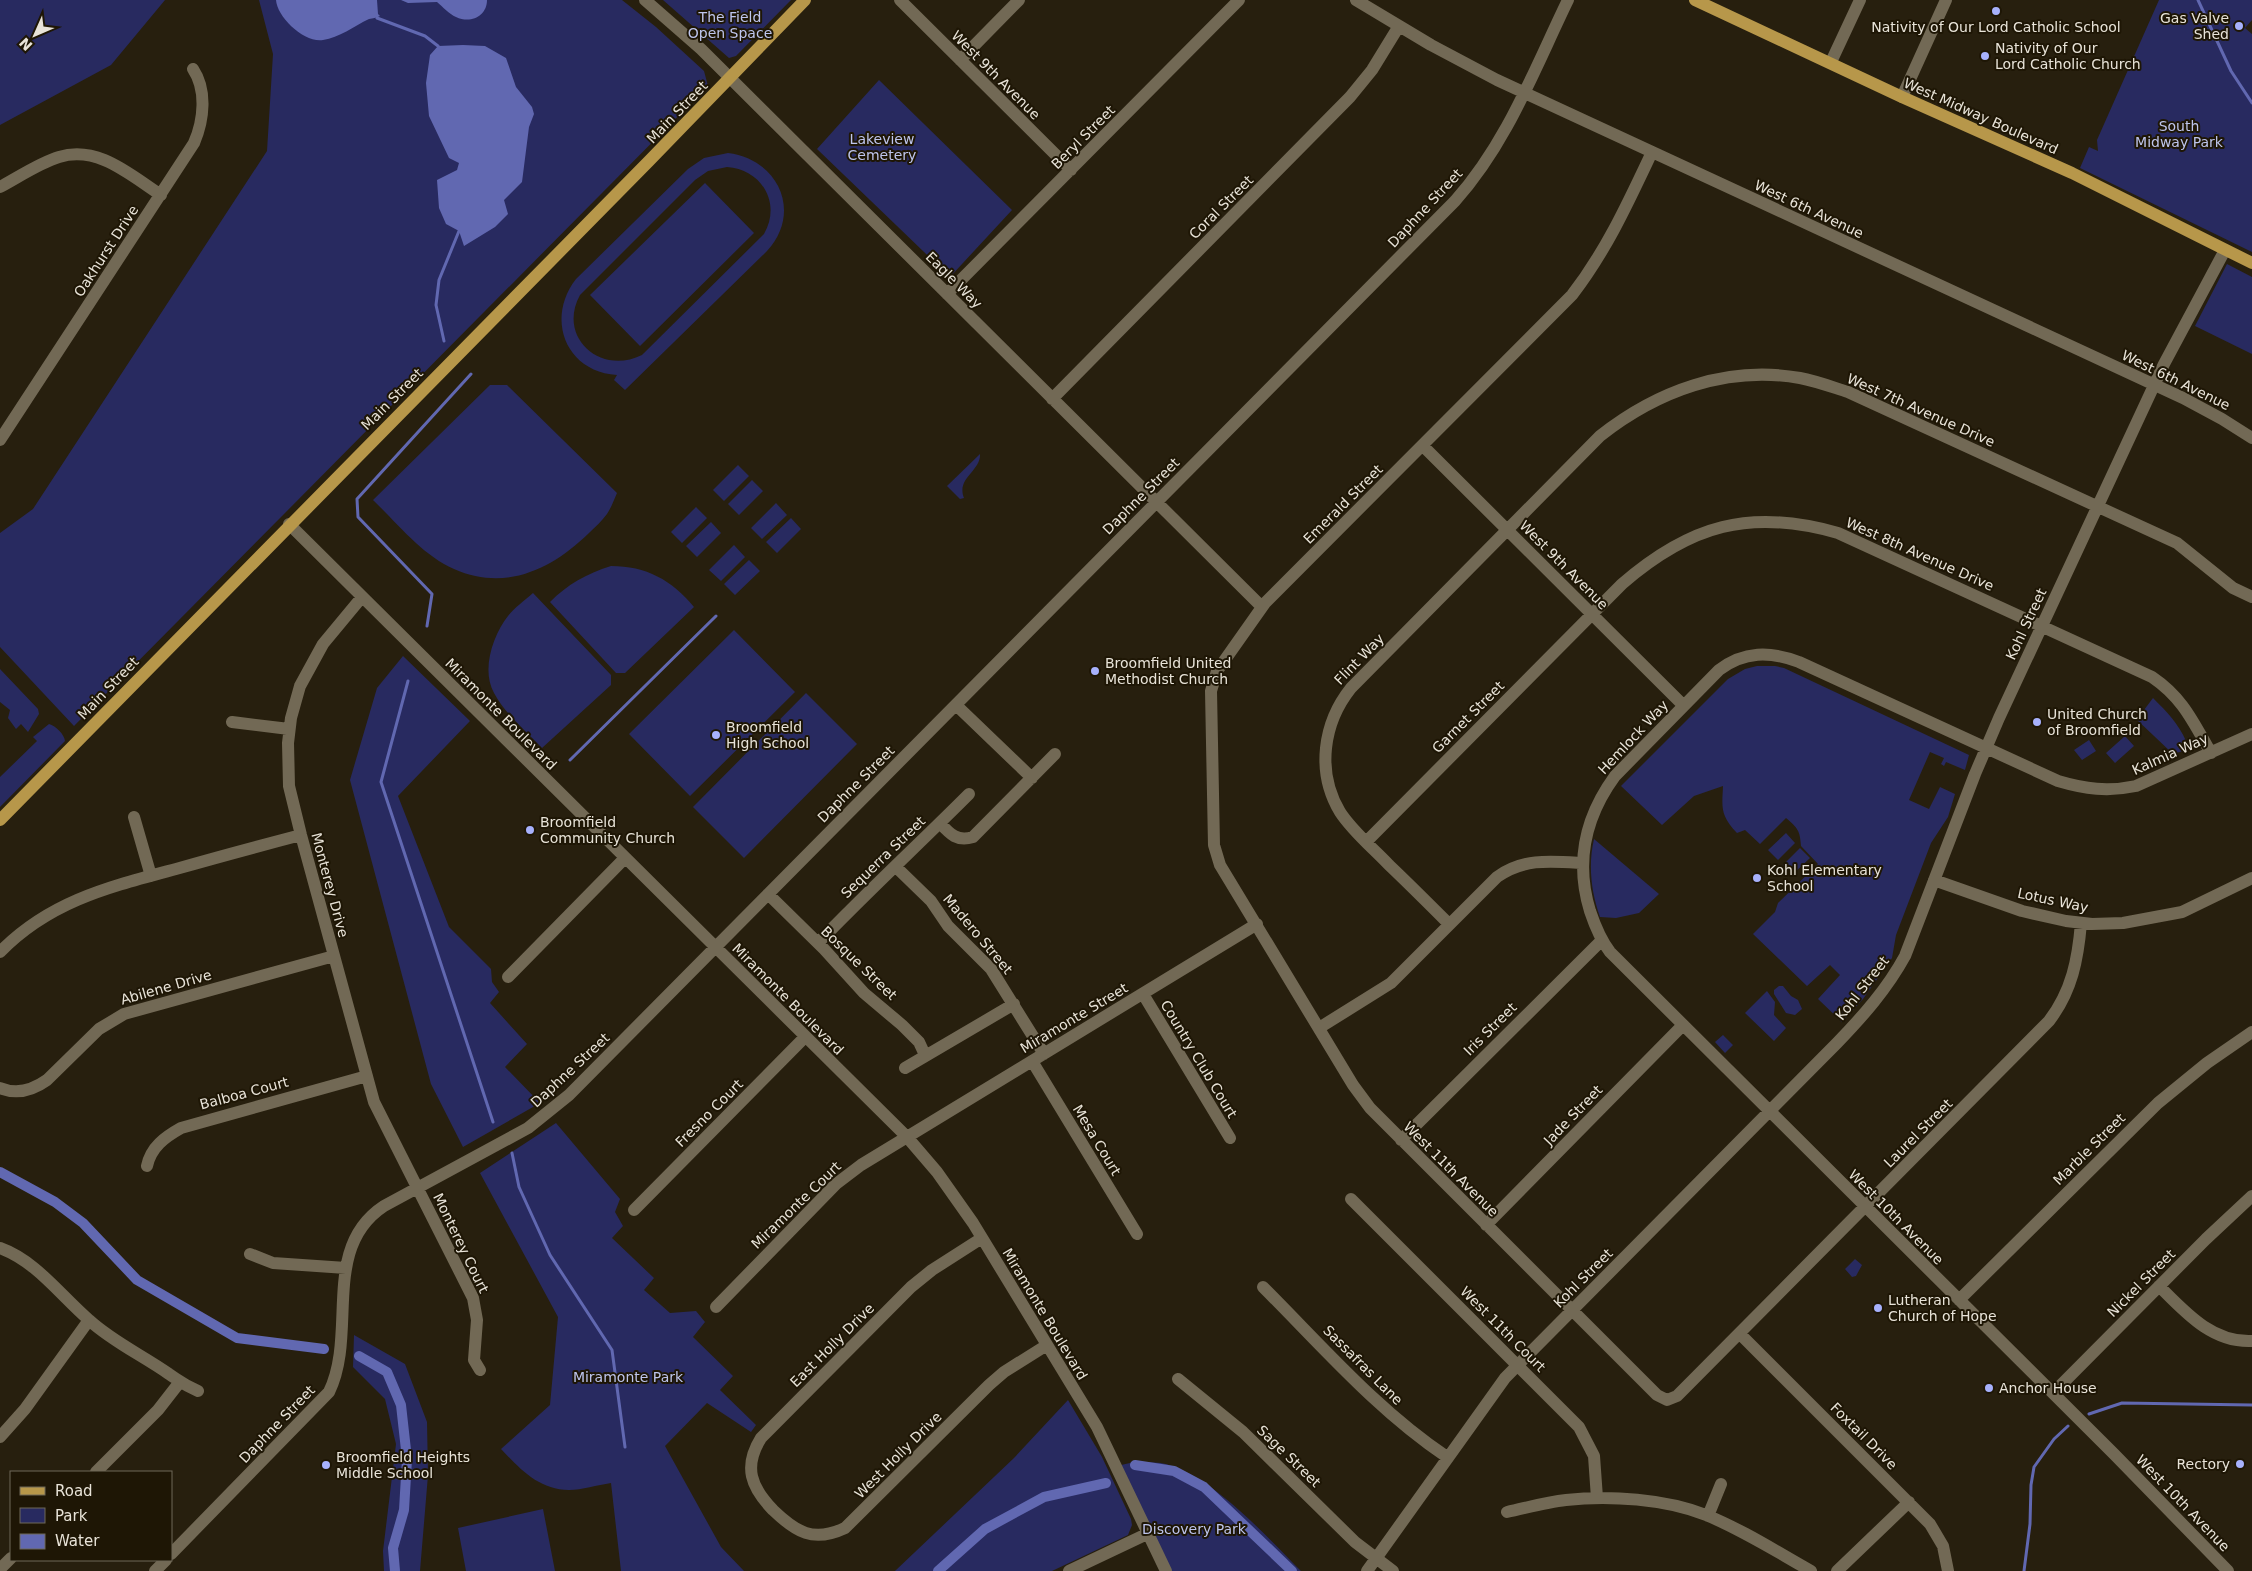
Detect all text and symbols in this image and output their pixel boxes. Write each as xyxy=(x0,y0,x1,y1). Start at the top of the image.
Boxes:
marker: Nativity of Our Lord Catholic School xyxy=(1990,5,2002,17)
park label: The Field Open Space xyxy=(688,9,772,41)
north arrow xyxy=(10,10,60,60)
place label: Gas Valve Shed xyxy=(2160,10,2229,42)
place label: Nativity of Our Lord Catholic School xyxy=(1871,19,2121,35)
marker: Gas Valve Shed xyxy=(2233,20,2245,32)
street label: West 9th Avenue xyxy=(948,27,1044,123)
text: N xyxy=(16,34,36,54)
place label: Nativity of Our Lord Catholic Church xyxy=(1995,40,2141,72)
marker: Nativity of Our Lord Catholic Church xyxy=(1979,50,1991,62)
street label: West Midway Boulevard xyxy=(1901,75,2061,157)
street label: Main Street xyxy=(643,77,711,146)
street label: Beryl Street xyxy=(1048,102,1118,172)
park label: South Midway Park xyxy=(2135,118,2224,150)
park label: Lakeview Cemetery xyxy=(848,131,916,163)
street label: Daphne Street xyxy=(1385,165,1466,251)
street label: Coral Street xyxy=(1186,171,1257,242)
street label: West 6th Avenue xyxy=(1752,177,1866,241)
street label: Oakhurst Drive xyxy=(70,202,142,300)
street label: Eagle Way xyxy=(923,249,985,311)
street label: West 6th Avenue xyxy=(2119,347,2233,413)
street label: Main Street xyxy=(358,365,426,433)
street label: West 7th Avenue Drive xyxy=(1844,370,1998,450)
street label: Daphne Street xyxy=(1099,454,1183,538)
street label: Emerald Street xyxy=(1300,461,1386,547)
street label: West 8th Avenue Drive xyxy=(1843,514,1997,594)
street label: West 9th Avenue xyxy=(1516,517,1612,613)
street label: Kohl Street xyxy=(2003,585,2050,662)
street label: Flint Way xyxy=(1331,630,1387,688)
street label: Main Street xyxy=(74,653,142,722)
street label: Miramonte Boulevard xyxy=(442,655,560,773)
place label: Broomfield United Methodist Church xyxy=(1105,655,1231,687)
marker: Broomfield United Methodist Church xyxy=(1089,665,1101,677)
street label: Garnet Street xyxy=(1429,677,1508,756)
street label: Hemlock Way xyxy=(1595,697,1671,777)
place label: United Church of Broomfield xyxy=(2047,706,2147,738)
marker: United Church of Broomfield xyxy=(2031,716,2043,728)
place label: Broomfield High School xyxy=(726,719,809,751)
marker: Broomfield High School xyxy=(710,729,722,741)
street label: Kalmia Way xyxy=(2129,730,2211,778)
street label: Daphne Street xyxy=(814,742,898,826)
street label: Sequerra Street xyxy=(838,812,929,901)
place label: Broomfield Community Church xyxy=(540,814,675,846)
marker: Broomfield Community Church xyxy=(524,824,536,836)
street label: Monterey Drive xyxy=(308,831,352,939)
place label: Kohl Elementary School xyxy=(1767,862,1882,894)
marker: Kohl Elementary School xyxy=(1751,872,1763,884)
street label: Lotus Way xyxy=(2016,885,2090,915)
street label: Madero Street xyxy=(940,891,1016,978)
street label: Bosque Street xyxy=(818,923,900,1003)
street label: Miramonte Boulevard xyxy=(729,940,847,1058)
street label: Kohl Street xyxy=(1832,952,1892,1023)
street label: Abilene Drive xyxy=(119,966,213,1008)
street label: Miramonte Street xyxy=(1017,979,1131,1056)
street label: Country Club Court xyxy=(1158,997,1241,1121)
street label: Iris Street xyxy=(1460,999,1520,1059)
street label: Daphne Street xyxy=(527,1029,613,1110)
street label: Balboa Court xyxy=(198,1073,291,1113)
street label: Fresno Court xyxy=(672,1076,746,1150)
street label: Jade Street xyxy=(1540,1081,1606,1149)
street label: Laurel Street xyxy=(1880,1095,1956,1171)
street label: Mesa Court xyxy=(1070,1102,1125,1179)
street label: Marble Street xyxy=(2050,1109,2129,1188)
street label: West 11th Avenue xyxy=(1400,1118,1502,1220)
street label: Miramonte Court xyxy=(748,1158,845,1252)
street label: West 10th Avenue xyxy=(1845,1166,1947,1268)
street label: Monterey Court xyxy=(430,1191,492,1296)
street label: Miramonte Boulevard xyxy=(999,1245,1091,1383)
street label: Kohl Street xyxy=(1550,1245,1616,1311)
street label: Nickel Street xyxy=(2104,1245,2179,1320)
street label: West 11th Court xyxy=(1457,1283,1549,1375)
place label: Lutheran Church of Hope xyxy=(1888,1292,1997,1324)
street label: East Holly Drive xyxy=(787,1300,877,1390)
marker: Lutheran Church of Hope xyxy=(1872,1302,1884,1314)
street label: Sassafras Lane xyxy=(1320,1322,1406,1408)
park label: Miramonte Park xyxy=(573,1369,684,1385)
place label: Anchor House xyxy=(1999,1380,2097,1396)
street label: Daphne Street xyxy=(236,1382,318,1466)
marker: Anchor House xyxy=(1983,1382,1995,1394)
street label: Foxtail Drive xyxy=(1827,1399,1901,1473)
street label: West Holly Drive xyxy=(851,1408,945,1502)
street label: Sage Street xyxy=(1254,1422,1324,1491)
place label: Broomfield Heights Middle School xyxy=(336,1449,470,1481)
street label: West 10th Avenue xyxy=(2133,1452,2233,1554)
place label: Rectory xyxy=(2176,1456,2230,1472)
marker: Rectory xyxy=(2234,1458,2246,1470)
marker: Broomfield Heights Middle School xyxy=(320,1459,332,1471)
legend xyxy=(10,1471,172,1561)
text: Road xyxy=(55,1482,93,1500)
text: Park xyxy=(55,1507,88,1525)
park label: Discovery Park xyxy=(1142,1521,1247,1537)
text: Water xyxy=(55,1532,100,1550)

